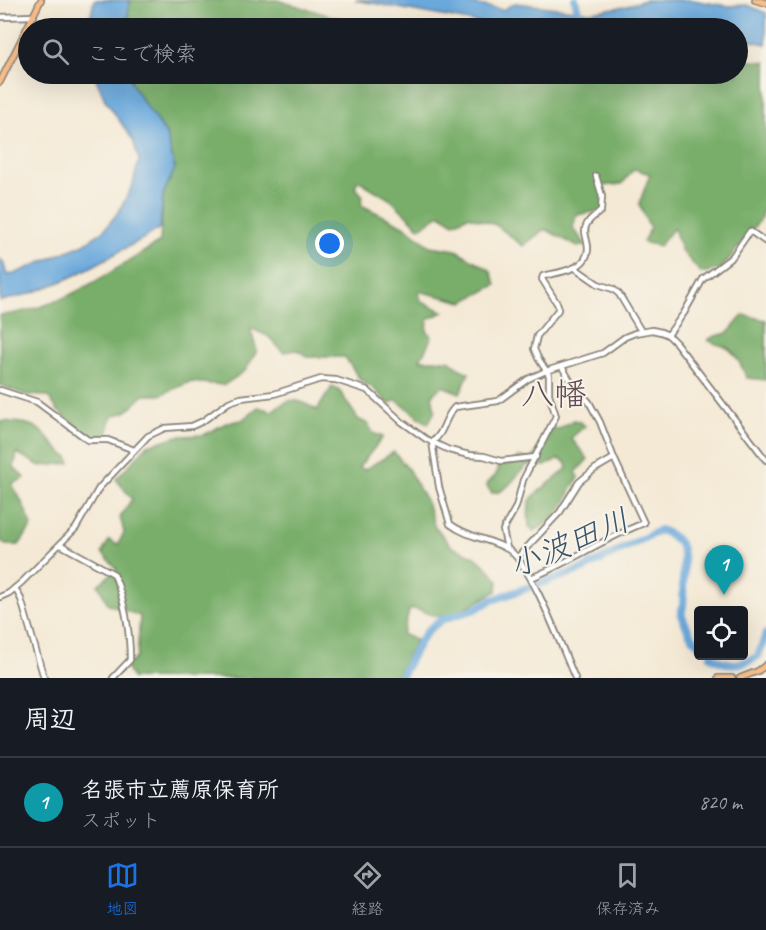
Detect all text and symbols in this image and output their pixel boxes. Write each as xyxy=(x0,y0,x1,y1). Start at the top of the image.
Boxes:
search box xyxy=(18,18,748,84)
icon: search xyxy=(39,35,72,68)
text: ここで検索 xyxy=(87,40,197,68)
your location xyxy=(315,229,344,258)
district label: 八幡 xyxy=(521,373,587,415)
water label: 小波田川 xyxy=(502,499,636,587)
pin: 1 xyxy=(704,546,744,595)
map controls xyxy=(694,606,748,660)
button: locate xyxy=(694,606,748,660)
text: 周辺 xyxy=(24,703,76,736)
text: 名張市立薦原保育所 xyxy=(81,776,279,804)
text: 1 xyxy=(39,790,48,815)
text: 820 m xyxy=(699,790,742,815)
text: スポット xyxy=(81,808,161,833)
tab: 地図 xyxy=(106,859,139,919)
tab: 経路 xyxy=(351,859,384,919)
tab: 保存済み xyxy=(596,859,660,919)

